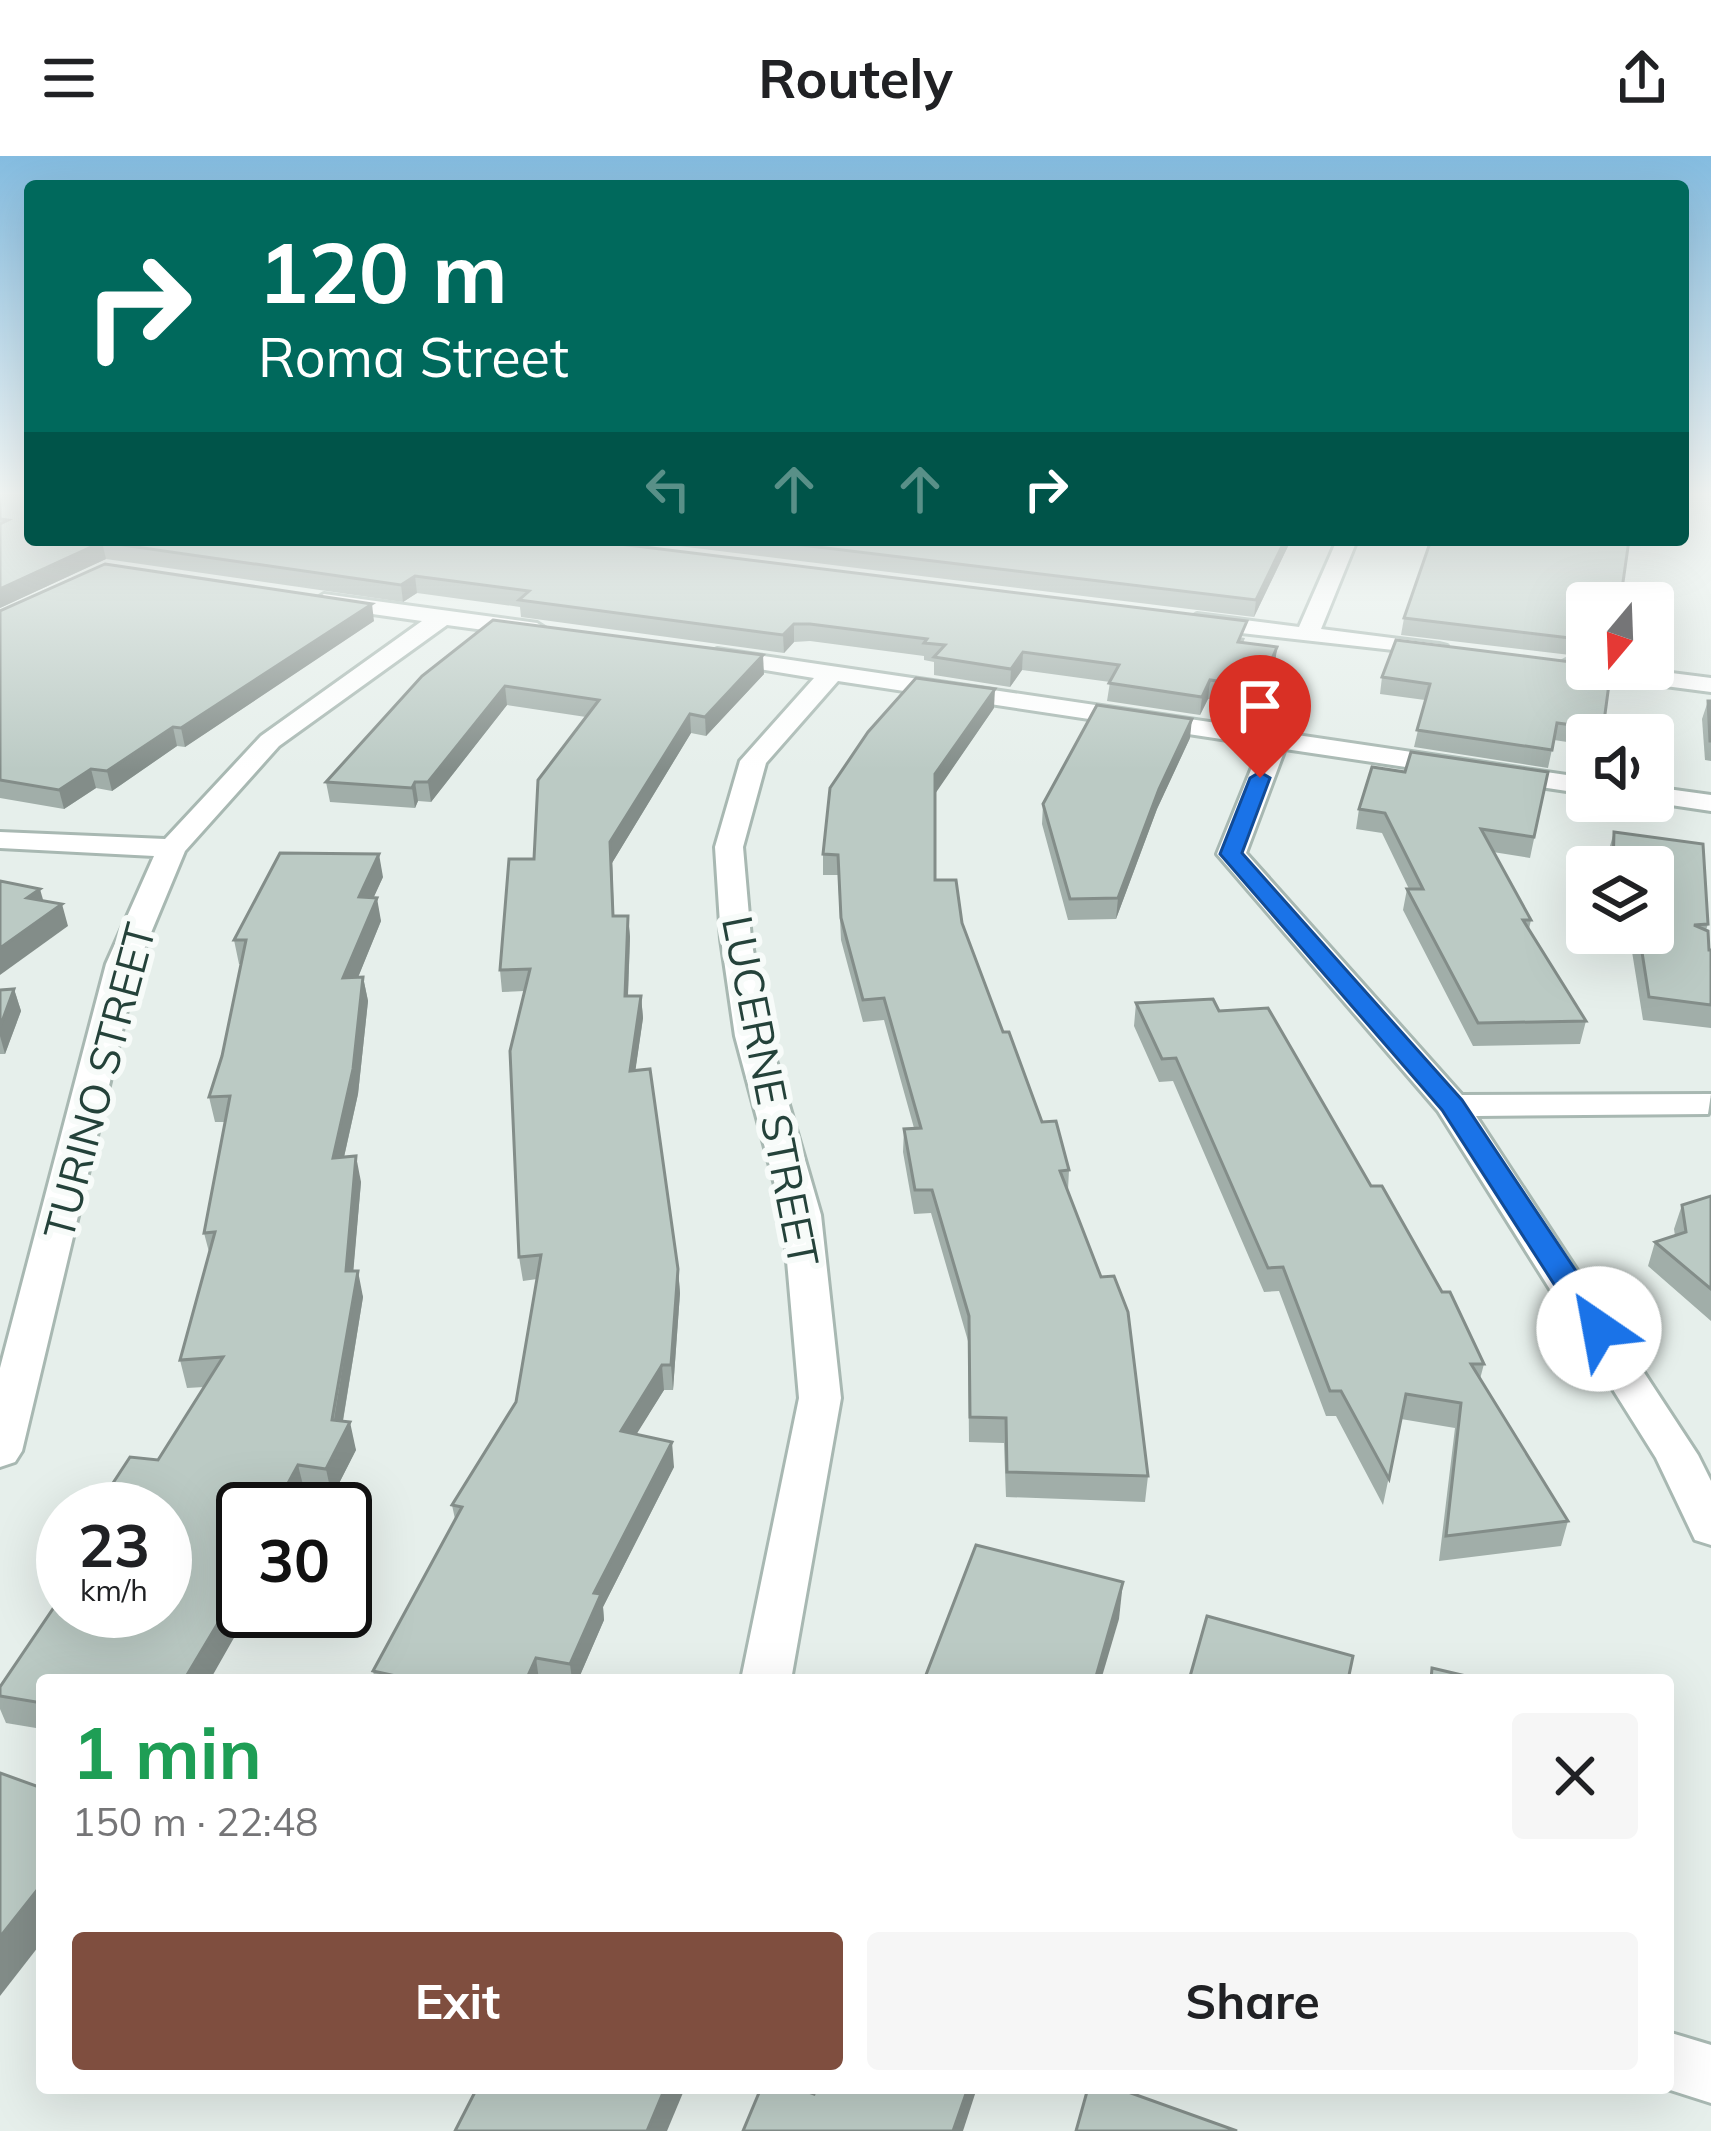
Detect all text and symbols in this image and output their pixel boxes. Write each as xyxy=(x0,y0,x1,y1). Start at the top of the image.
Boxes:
text: Routely xyxy=(758,44,953,112)
icon: menu xyxy=(36,45,102,111)
icon: share xyxy=(1609,45,1675,111)
text: 120 m xyxy=(258,219,508,324)
icon: right xyxy=(60,228,216,384)
text: Roma Street xyxy=(258,323,569,391)
icon: left xyxy=(635,456,701,522)
icon: ahead xyxy=(761,456,827,522)
icon: ahead xyxy=(887,456,953,522)
icon: right xyxy=(1013,456,1079,522)
north arrow xyxy=(1566,582,1674,690)
map controls xyxy=(1566,582,1674,954)
pin xyxy=(1209,655,1311,778)
icon: arrive xyxy=(1227,673,1293,739)
button: sound xyxy=(1566,714,1674,822)
button: layers xyxy=(1566,846,1674,954)
street label: LUCERNE STREET xyxy=(711,911,831,1271)
street label: TURINO STREET xyxy=(31,917,167,1245)
position arrow xyxy=(1536,1266,1662,1392)
speed limit sign: 30 xyxy=(216,1482,372,1638)
text: 23 xyxy=(78,1507,150,1582)
text: km/h xyxy=(80,1571,148,1609)
text: 1 min xyxy=(72,1707,262,1797)
button: close xyxy=(1512,1713,1638,1839)
text: 150 m · 22:48 xyxy=(72,1797,318,1846)
button: Exit xyxy=(72,1932,843,2070)
button: Share xyxy=(867,1932,1638,2070)

